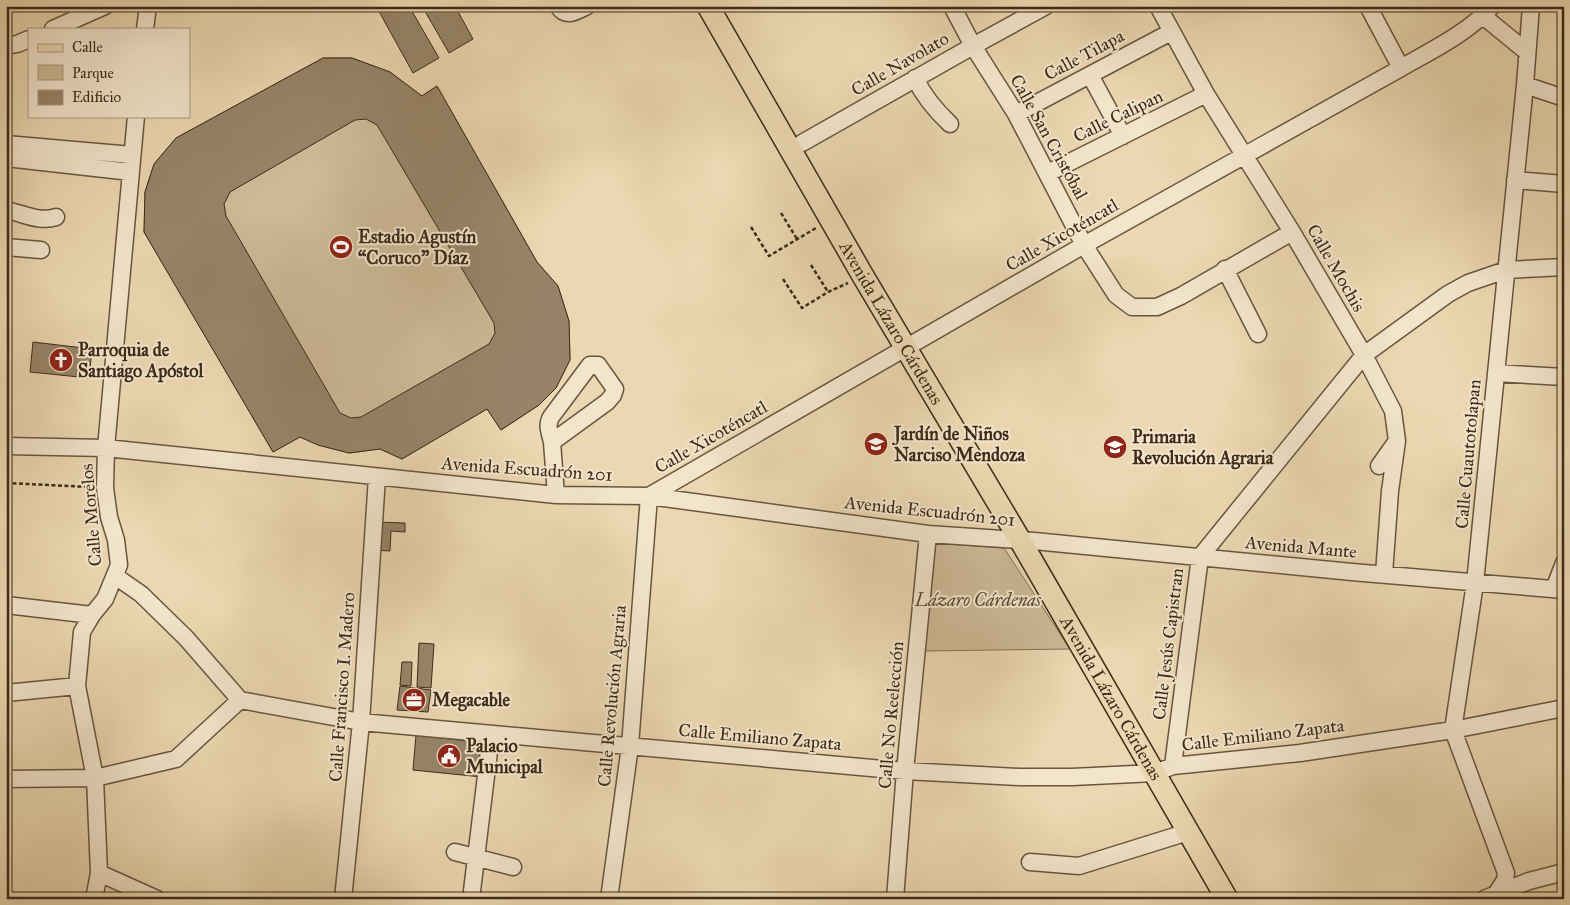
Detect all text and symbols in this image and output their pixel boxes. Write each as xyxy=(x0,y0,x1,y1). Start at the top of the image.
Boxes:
street label: Calle Tilapa xyxy=(1040,25,1128,85)
street label: Calle Navolato xyxy=(847,27,953,101)
legend xyxy=(28,28,190,118)
text: Calle xyxy=(72,38,103,56)
text: Parque xyxy=(72,64,114,83)
street label: Calle San Cristóbal xyxy=(1005,71,1093,204)
street label: Calle Calipan xyxy=(1070,85,1167,147)
text: Edificio xyxy=(72,88,121,106)
street label: Calle Xicoténcatl xyxy=(1002,194,1122,276)
street label: Calle Mochis xyxy=(1302,220,1370,316)
place label: Estadio Agustín “Coruco” Díaz xyxy=(358,226,477,269)
sports icon: Estadio Agustín “Coruco” Díaz xyxy=(328,234,354,260)
street label: Avenida Lázaro Cárdenas xyxy=(834,236,948,409)
place label: Parroquia de Santiago Apóstol xyxy=(78,339,204,383)
church icon: Parroquia de Santiago Apóstol xyxy=(48,347,74,373)
street label: Calle Cuautotolapan xyxy=(1451,378,1486,530)
street label: Calle Xicoténcatl xyxy=(651,396,771,478)
place label: Jardín de Niños Narciso Mendoza xyxy=(892,423,1026,466)
place label: Primaria Revolución Agraria xyxy=(1132,426,1274,470)
school or university icon: Jardín de Niños Narciso Mendoza xyxy=(863,431,889,457)
school or university icon: Primaria Revolución Agraria xyxy=(1102,434,1128,460)
street label: Avenida Escuadrón 201 xyxy=(440,452,613,486)
street label: Calle Morelos xyxy=(76,463,106,567)
street label: Avenida Escuadrón 201 xyxy=(843,491,1016,531)
street label: Avenida Mante xyxy=(1243,531,1358,563)
street label: Calle Jesús Capistran xyxy=(1148,567,1189,721)
park label: Lázaro Cárdenas xyxy=(914,589,1042,611)
street label: Calle Francisco I. Madero xyxy=(324,591,360,783)
street label: Calle Revolución Agraria xyxy=(593,604,632,788)
street label: Avenida Lázaro Cárdenas xyxy=(1055,611,1167,784)
street label: Calle No Reelección xyxy=(874,640,908,790)
office icon: Megacable xyxy=(401,687,427,713)
place label: Megacable xyxy=(432,689,511,712)
street label: Calle Emiliano Zapata xyxy=(1180,714,1346,756)
street label: Calle Emiliano Zapata xyxy=(678,719,843,755)
place label: Palacio Municipal xyxy=(466,735,544,779)
public building icon: Palacio Municipal xyxy=(436,743,462,769)

